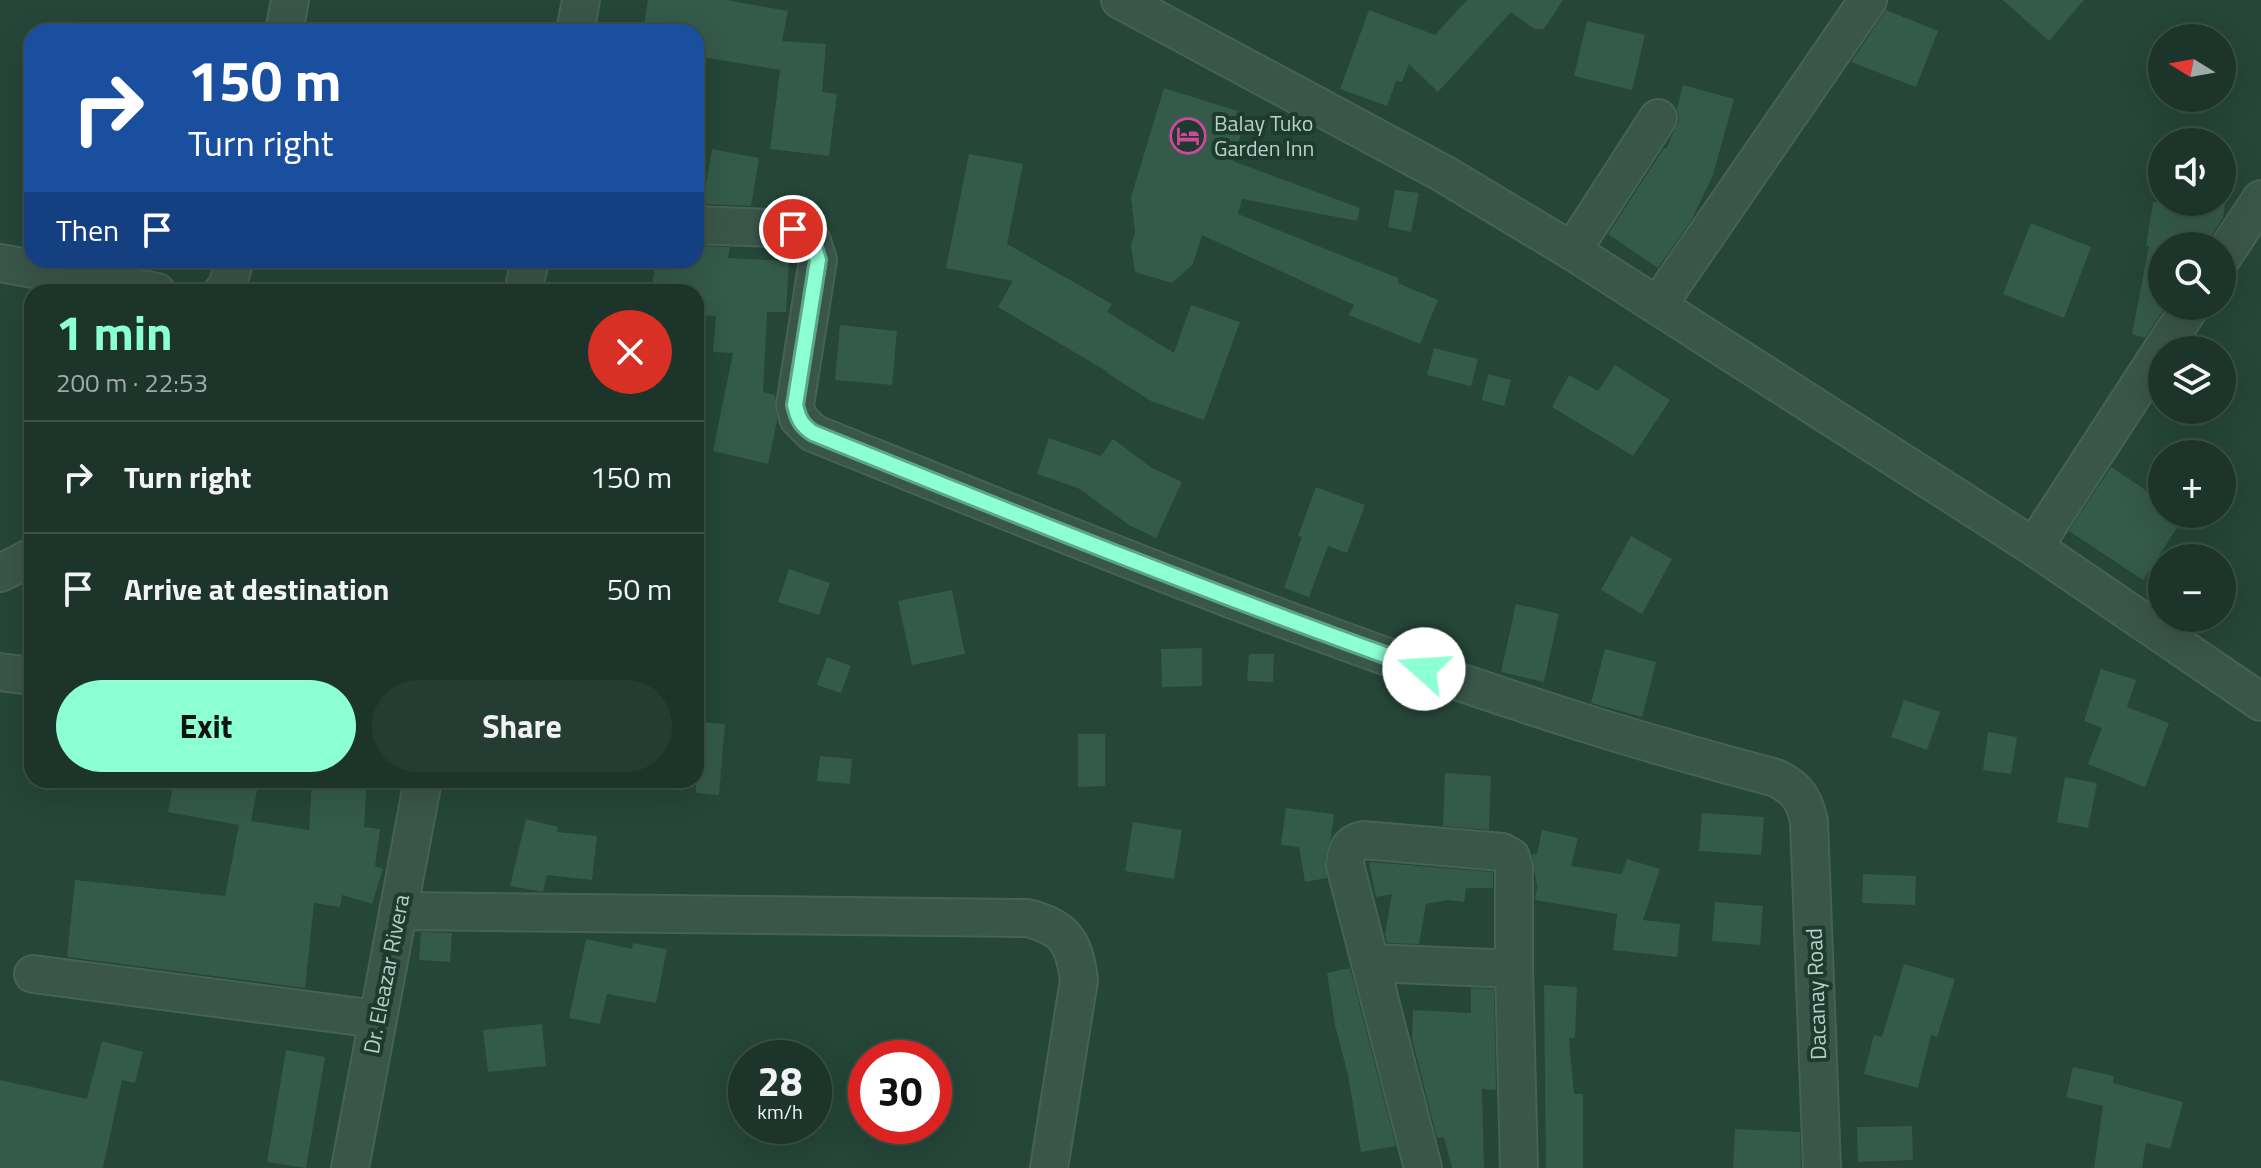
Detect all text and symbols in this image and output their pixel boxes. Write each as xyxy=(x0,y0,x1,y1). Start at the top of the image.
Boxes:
north arrow xyxy=(2148,24,2236,112)
map controls xyxy=(2148,24,2236,632)
text: 150 m xyxy=(188,38,341,123)
icon: right xyxy=(56,56,160,160)
place label: Balay Tuko Garden Inn xyxy=(1214,106,1314,165)
text: Turn right xyxy=(188,115,333,170)
hotel icon: Balay Tuko Garden Inn xyxy=(1169,117,1207,155)
button: sound xyxy=(2148,128,2236,216)
pin xyxy=(759,195,827,263)
text: Then xyxy=(56,207,119,253)
icon: arrive xyxy=(771,207,815,251)
icon: arrive xyxy=(135,208,179,252)
button: search xyxy=(2148,232,2236,320)
text: 1 min xyxy=(56,296,173,369)
button: close xyxy=(588,310,672,394)
button: layers xyxy=(2148,336,2236,424)
text: 200 m · 22:53 xyxy=(56,363,208,402)
button: + xyxy=(2148,440,2236,528)
text: Turn right xyxy=(124,454,252,500)
text: 150 m xyxy=(590,454,672,500)
icon: right xyxy=(56,455,100,499)
button: − xyxy=(2148,544,2236,632)
text: Arrive at destination xyxy=(124,566,389,612)
text: 50 m xyxy=(607,566,672,612)
icon: arrive xyxy=(56,567,100,611)
position arrow xyxy=(1382,627,1466,711)
button: Exit xyxy=(56,680,356,772)
button: Share xyxy=(372,680,672,772)
street label: Dr. Eleazar Rivera xyxy=(354,891,418,1057)
street label: Dacanay Road xyxy=(1797,928,1835,1060)
speed limit sign: 30 xyxy=(848,1040,952,1144)
text: 28 xyxy=(758,1051,802,1112)
text: km/h xyxy=(757,1096,803,1127)

